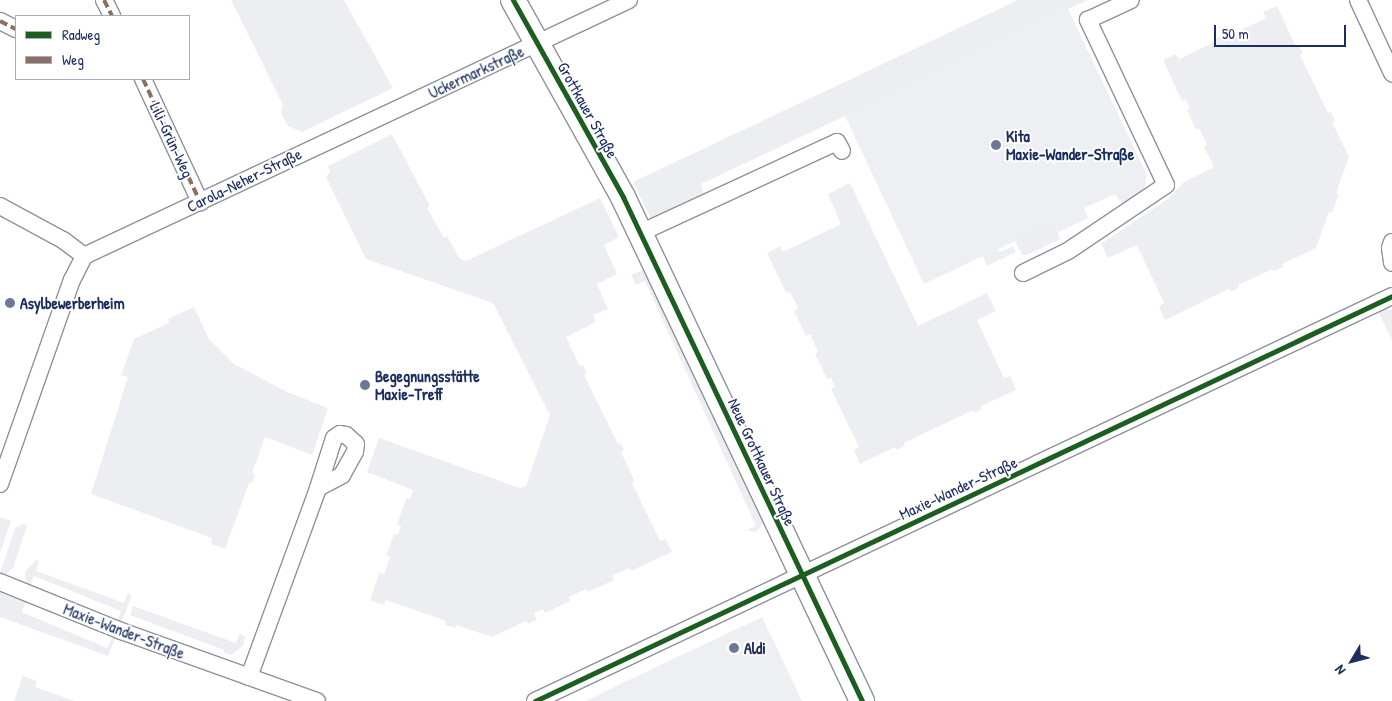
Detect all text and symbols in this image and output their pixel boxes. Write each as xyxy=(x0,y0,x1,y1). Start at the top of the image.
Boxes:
legend xyxy=(15,15,190,80)
scale bar xyxy=(1217,15,1350,47)
text: 50 m xyxy=(1222,23,1249,44)
text: Radweg xyxy=(62,24,100,45)
street label: Uckermarkstraße xyxy=(425,42,527,102)
text: Weg xyxy=(62,49,84,70)
street label: Grottkauer Straße xyxy=(554,59,622,161)
street label: Lili-Grün-Weg xyxy=(146,99,198,181)
place label: Kita Maxie-Wander-Straße xyxy=(1006,126,1134,164)
marker: Kita Maxie-Wander-Straße xyxy=(990,139,1002,151)
street label: Carola-Neher-Straße xyxy=(183,144,305,216)
place label: Asylbewerberheim xyxy=(20,293,125,313)
marker: Asylbewerberheim xyxy=(4,297,16,309)
place label: Begegnungsstätte Maxie-Treff xyxy=(375,366,480,404)
marker: Begegnungsstätte Maxie-Treff xyxy=(359,379,371,391)
street label: Neue Grottkauer Straße xyxy=(724,395,800,529)
street label: Maxie-Wander-Straße xyxy=(896,452,1020,524)
street label: Maxie-Wander-Straße xyxy=(61,599,187,663)
north arrow xyxy=(1327,636,1377,686)
place label: Aldi xyxy=(744,638,766,658)
marker: Aldi xyxy=(728,642,740,654)
text: N xyxy=(1330,662,1349,679)

